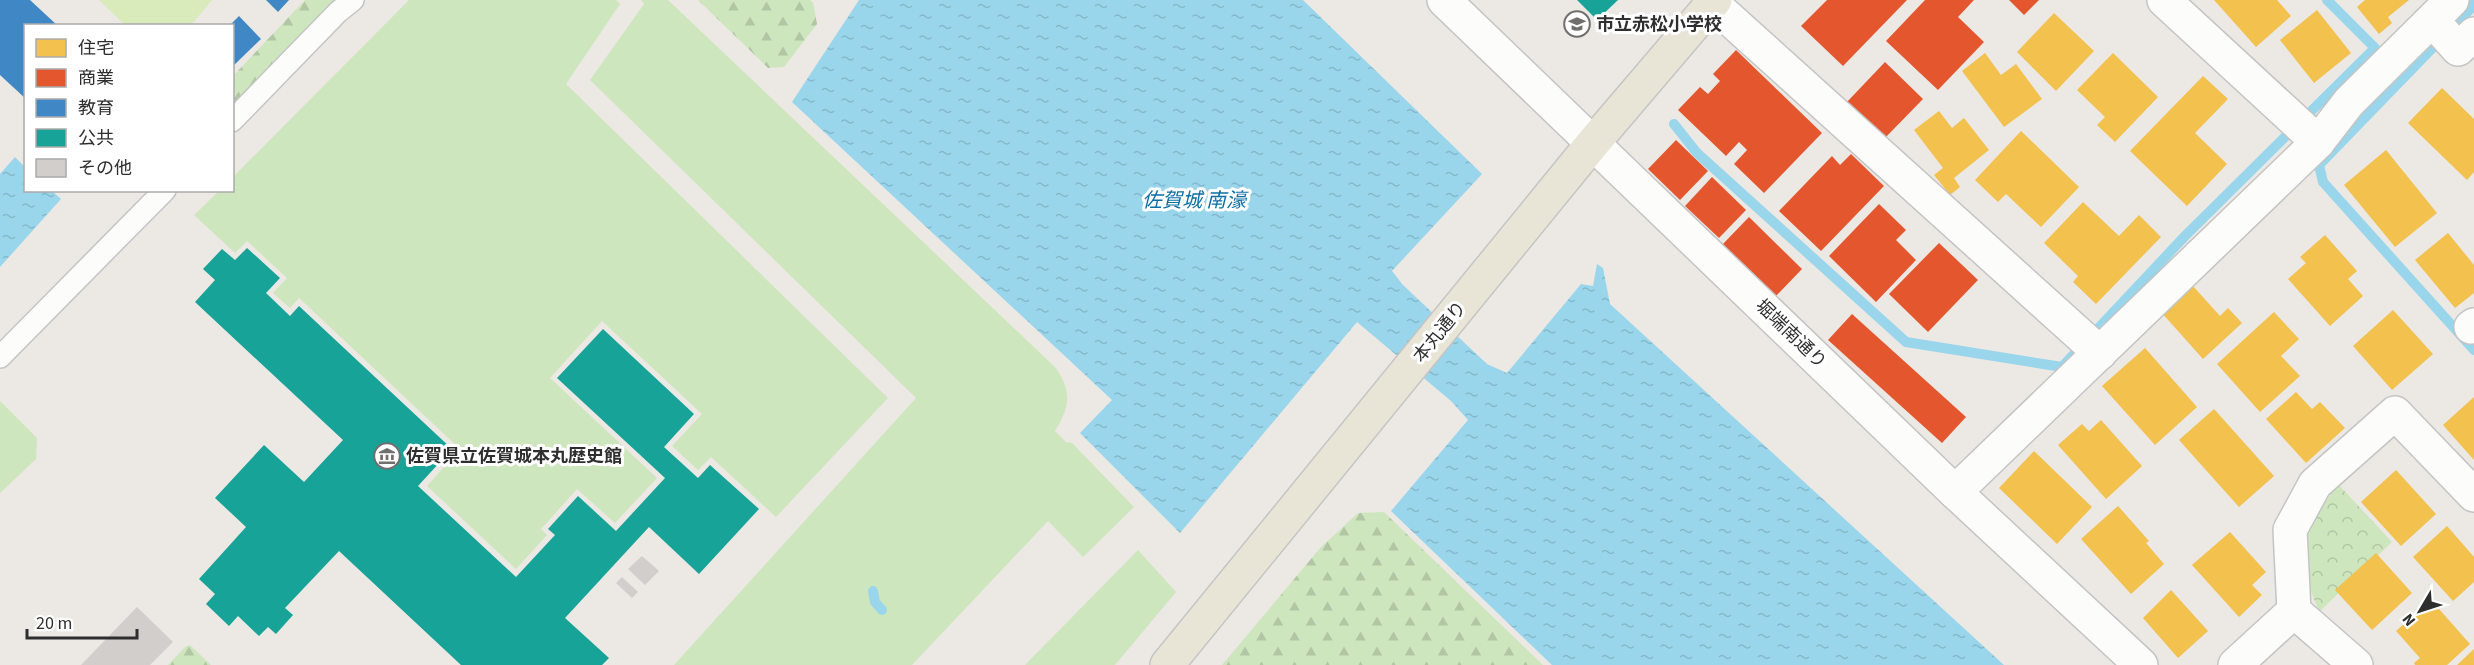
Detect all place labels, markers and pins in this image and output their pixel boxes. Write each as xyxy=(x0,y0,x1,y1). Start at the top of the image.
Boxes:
school or university icon: 市立赤松小学校 xyxy=(1562,9,1592,39)
place label: 市立赤松小学校 xyxy=(1596,12,1722,37)
museum icon: 佐賀県立佐賀城本丸歴史館 xyxy=(372,441,402,471)
place label: 佐賀県立佐賀城本丸歴史館 xyxy=(406,444,622,469)

